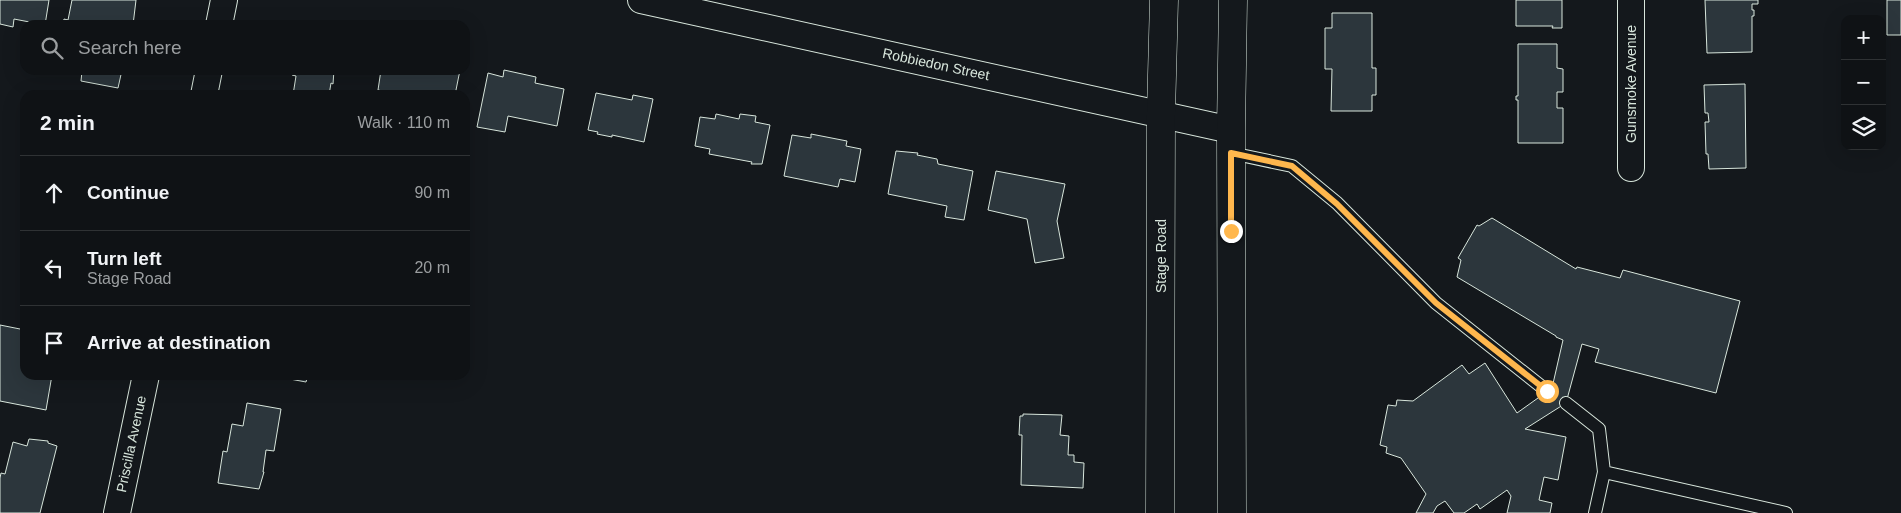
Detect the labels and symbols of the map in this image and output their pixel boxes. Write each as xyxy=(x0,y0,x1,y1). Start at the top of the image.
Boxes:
street label: Gunsmoke Avenue xyxy=(1623,25,1639,143)
street label: Robbiedon Street xyxy=(881,45,991,83)
street label: Stage Road xyxy=(1153,219,1169,293)
route end xyxy=(1220,220,1243,243)
route start xyxy=(1536,380,1559,403)
street label: Priscilla Avenue xyxy=(113,394,149,494)

